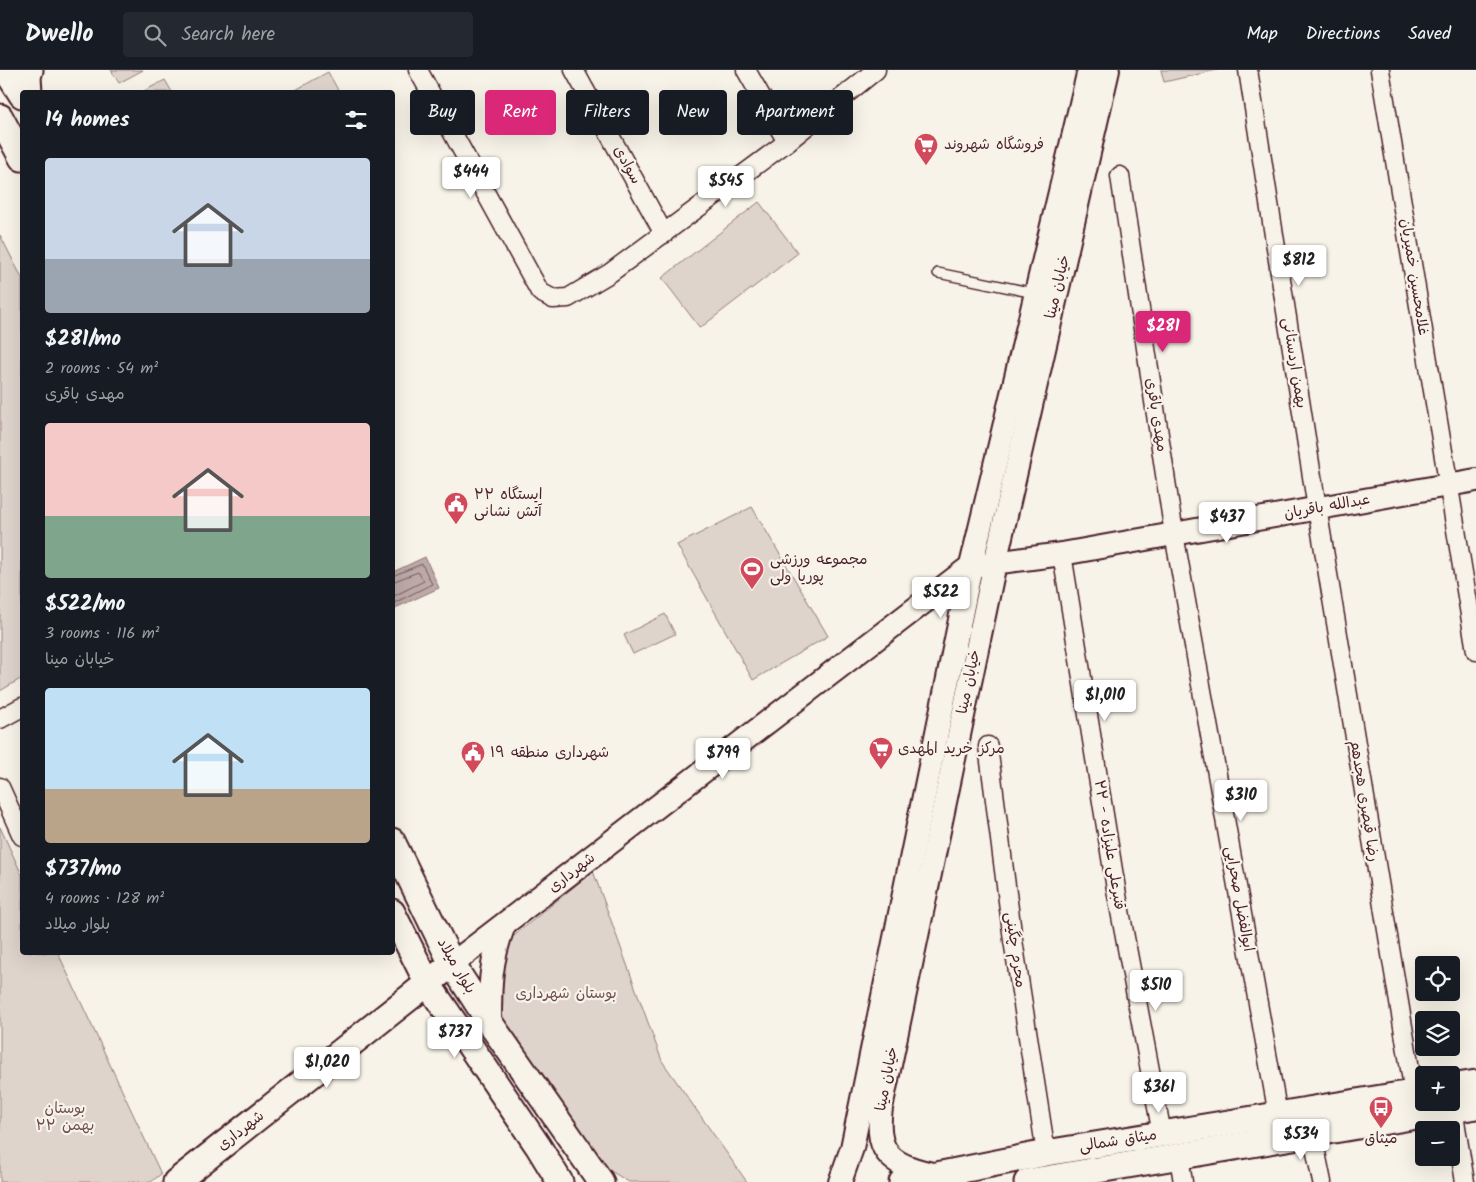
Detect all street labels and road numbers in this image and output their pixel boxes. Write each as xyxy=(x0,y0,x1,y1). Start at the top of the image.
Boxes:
street label: سوادی xyxy=(607,141,647,189)
street label: غلامحسین خمیریان xyxy=(1393,217,1435,337)
street label: خیابان مینا xyxy=(1039,253,1077,321)
street label: بهمن اردستانی xyxy=(1275,316,1313,410)
street label: مهدی باقری xyxy=(1138,376,1174,454)
street label: عبدالله باقریان xyxy=(1282,488,1372,526)
street label: خیابان مینا xyxy=(950,648,988,716)
street label: رضا قیصری هجدهم xyxy=(1343,738,1385,864)
street label: قنبرعلی علیزاده - ۲۲ xyxy=(1087,778,1131,912)
street label: ابوالفضل صحرایی xyxy=(1218,844,1260,954)
street label: شهرداری xyxy=(543,847,601,899)
street label: محرم چگینی xyxy=(998,911,1032,989)
street label: بلوار میلاد xyxy=(430,934,482,998)
street label: خیابان مینا xyxy=(869,1045,905,1113)
street label: شهرداری xyxy=(212,1105,270,1157)
street label: میثاق شمالی xyxy=(1077,1123,1159,1159)

